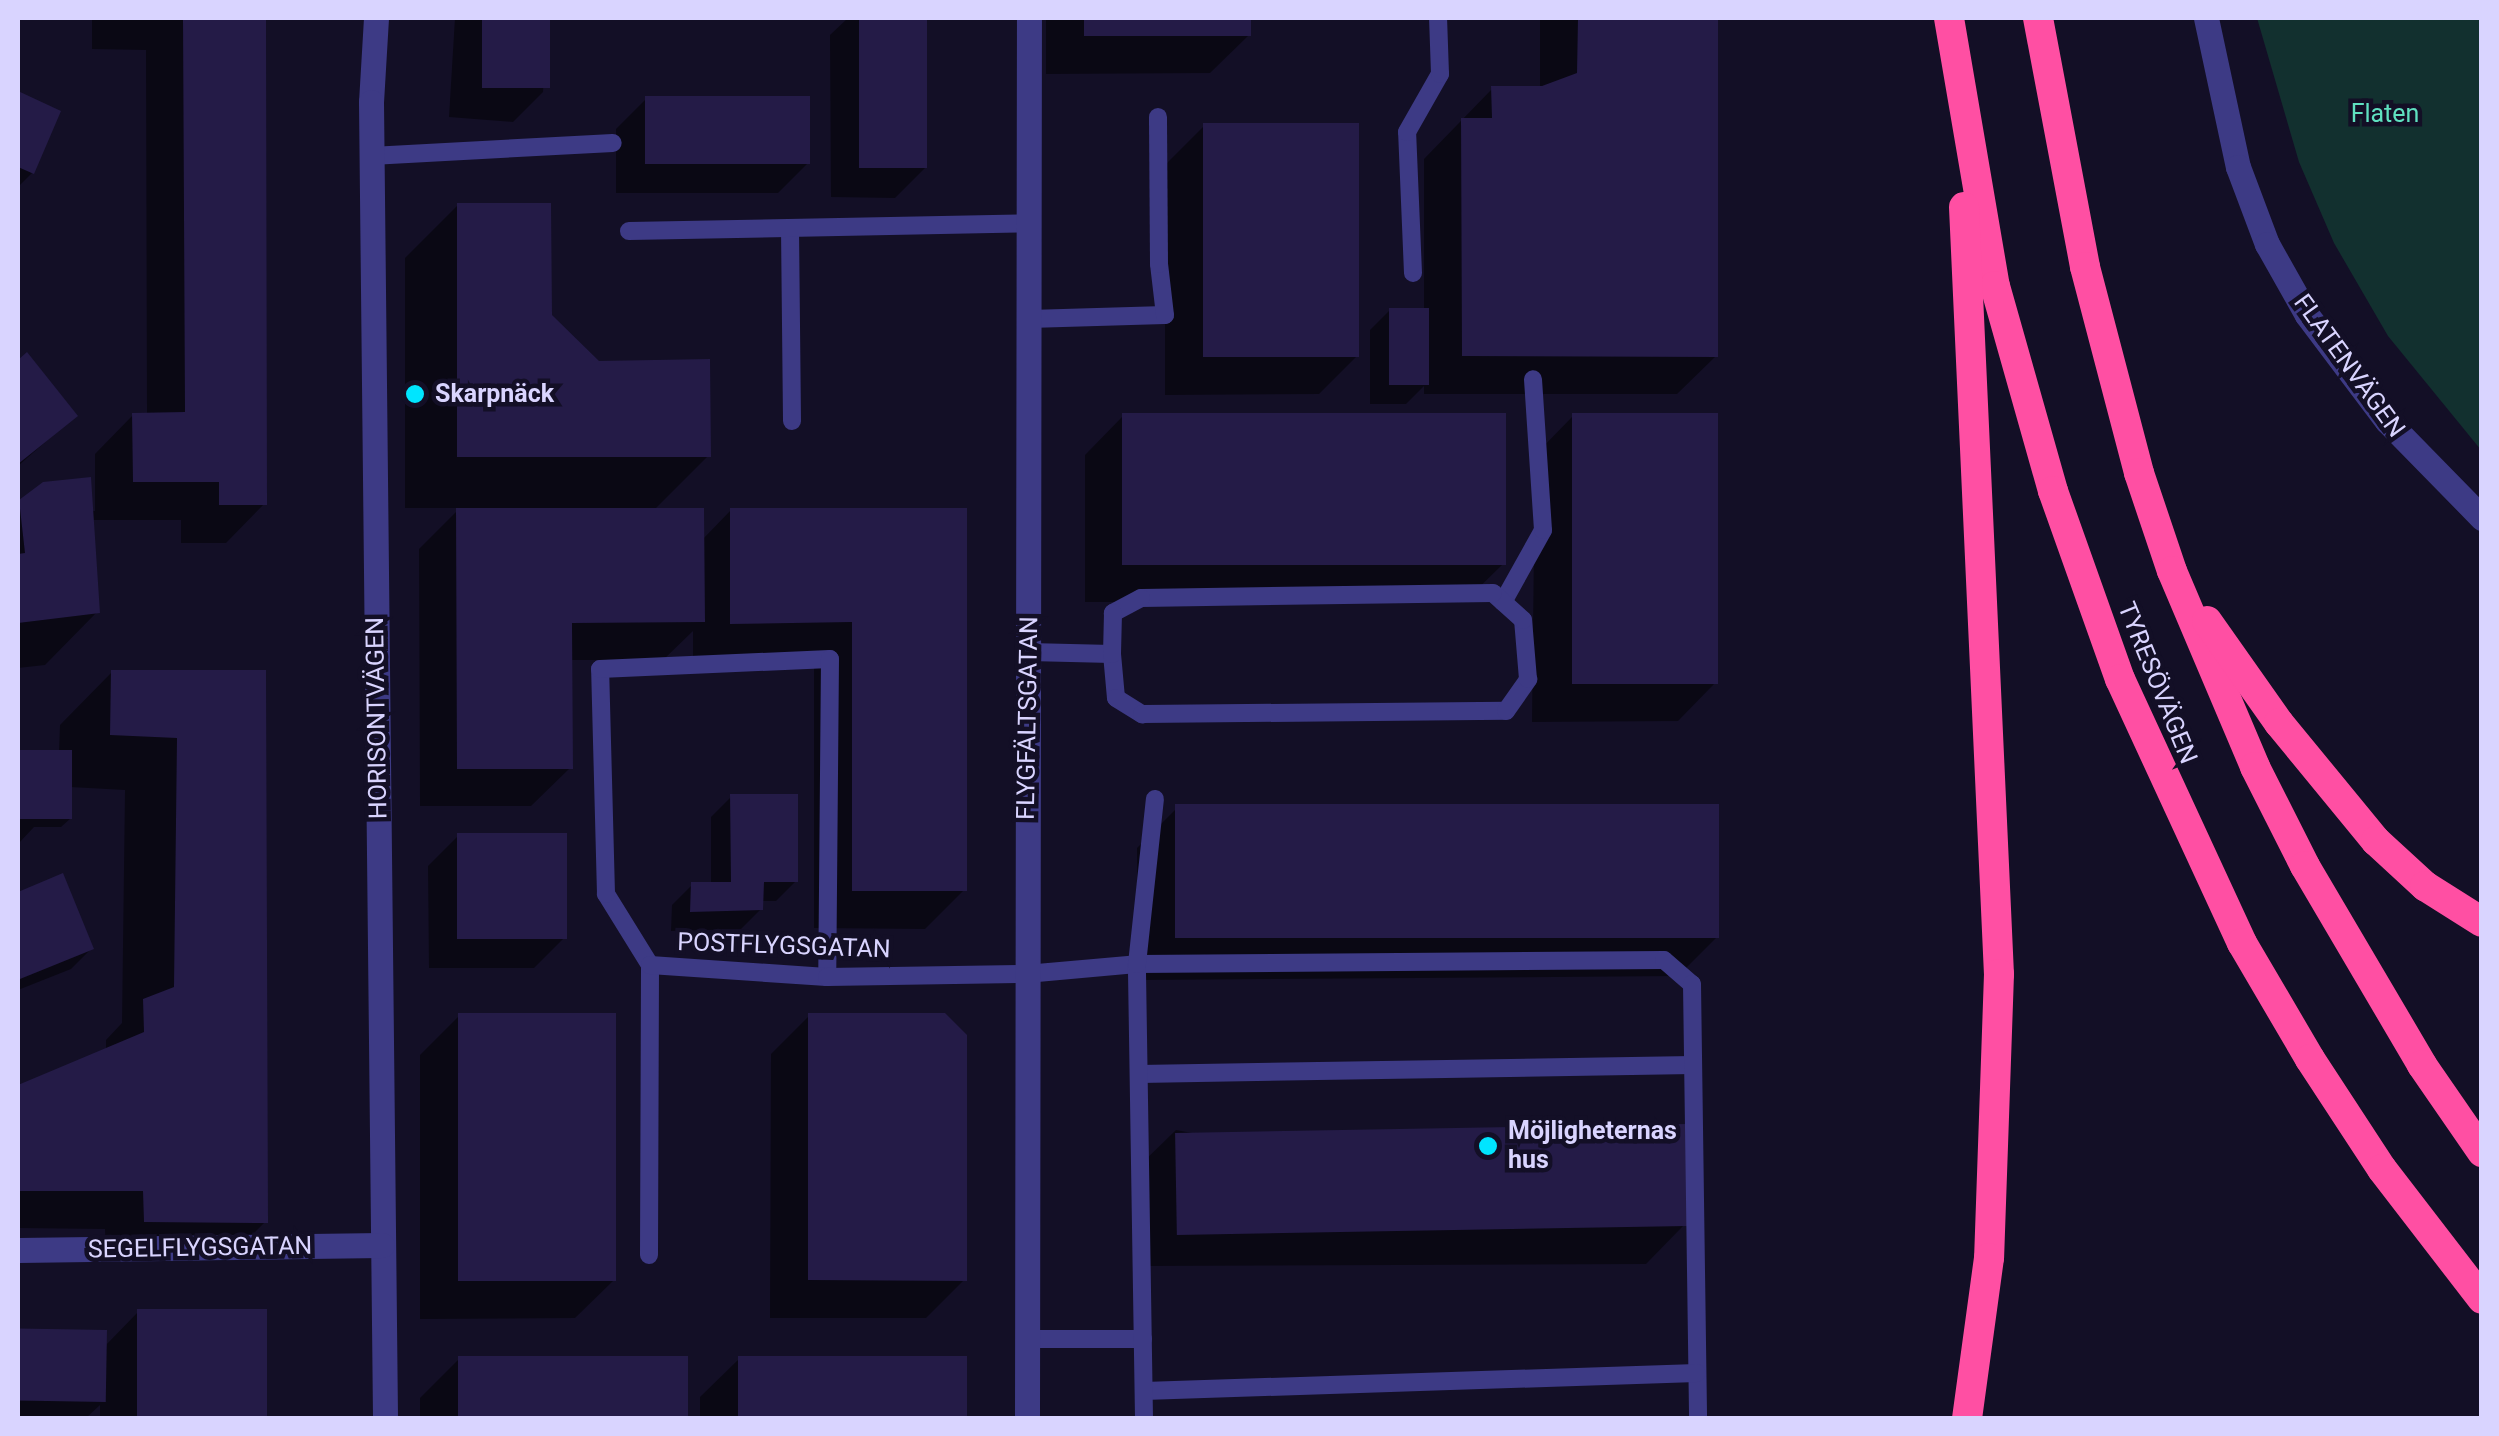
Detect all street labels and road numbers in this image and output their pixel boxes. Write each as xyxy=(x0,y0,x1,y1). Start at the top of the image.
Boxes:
street label: FLATENVÄGEN xyxy=(2287,289,2411,443)
street label: TYRESÖVÄGEN xyxy=(2111,598,2203,768)
street label: FLYGFÄLTSGATAN xyxy=(1011,616,1045,820)
street label: HORISONTVÄGEN xyxy=(360,617,394,819)
street label: POSTFLYGSGATAN xyxy=(677,927,891,965)
street label: SEGELFLYGSGATAN xyxy=(87,1231,313,1265)

